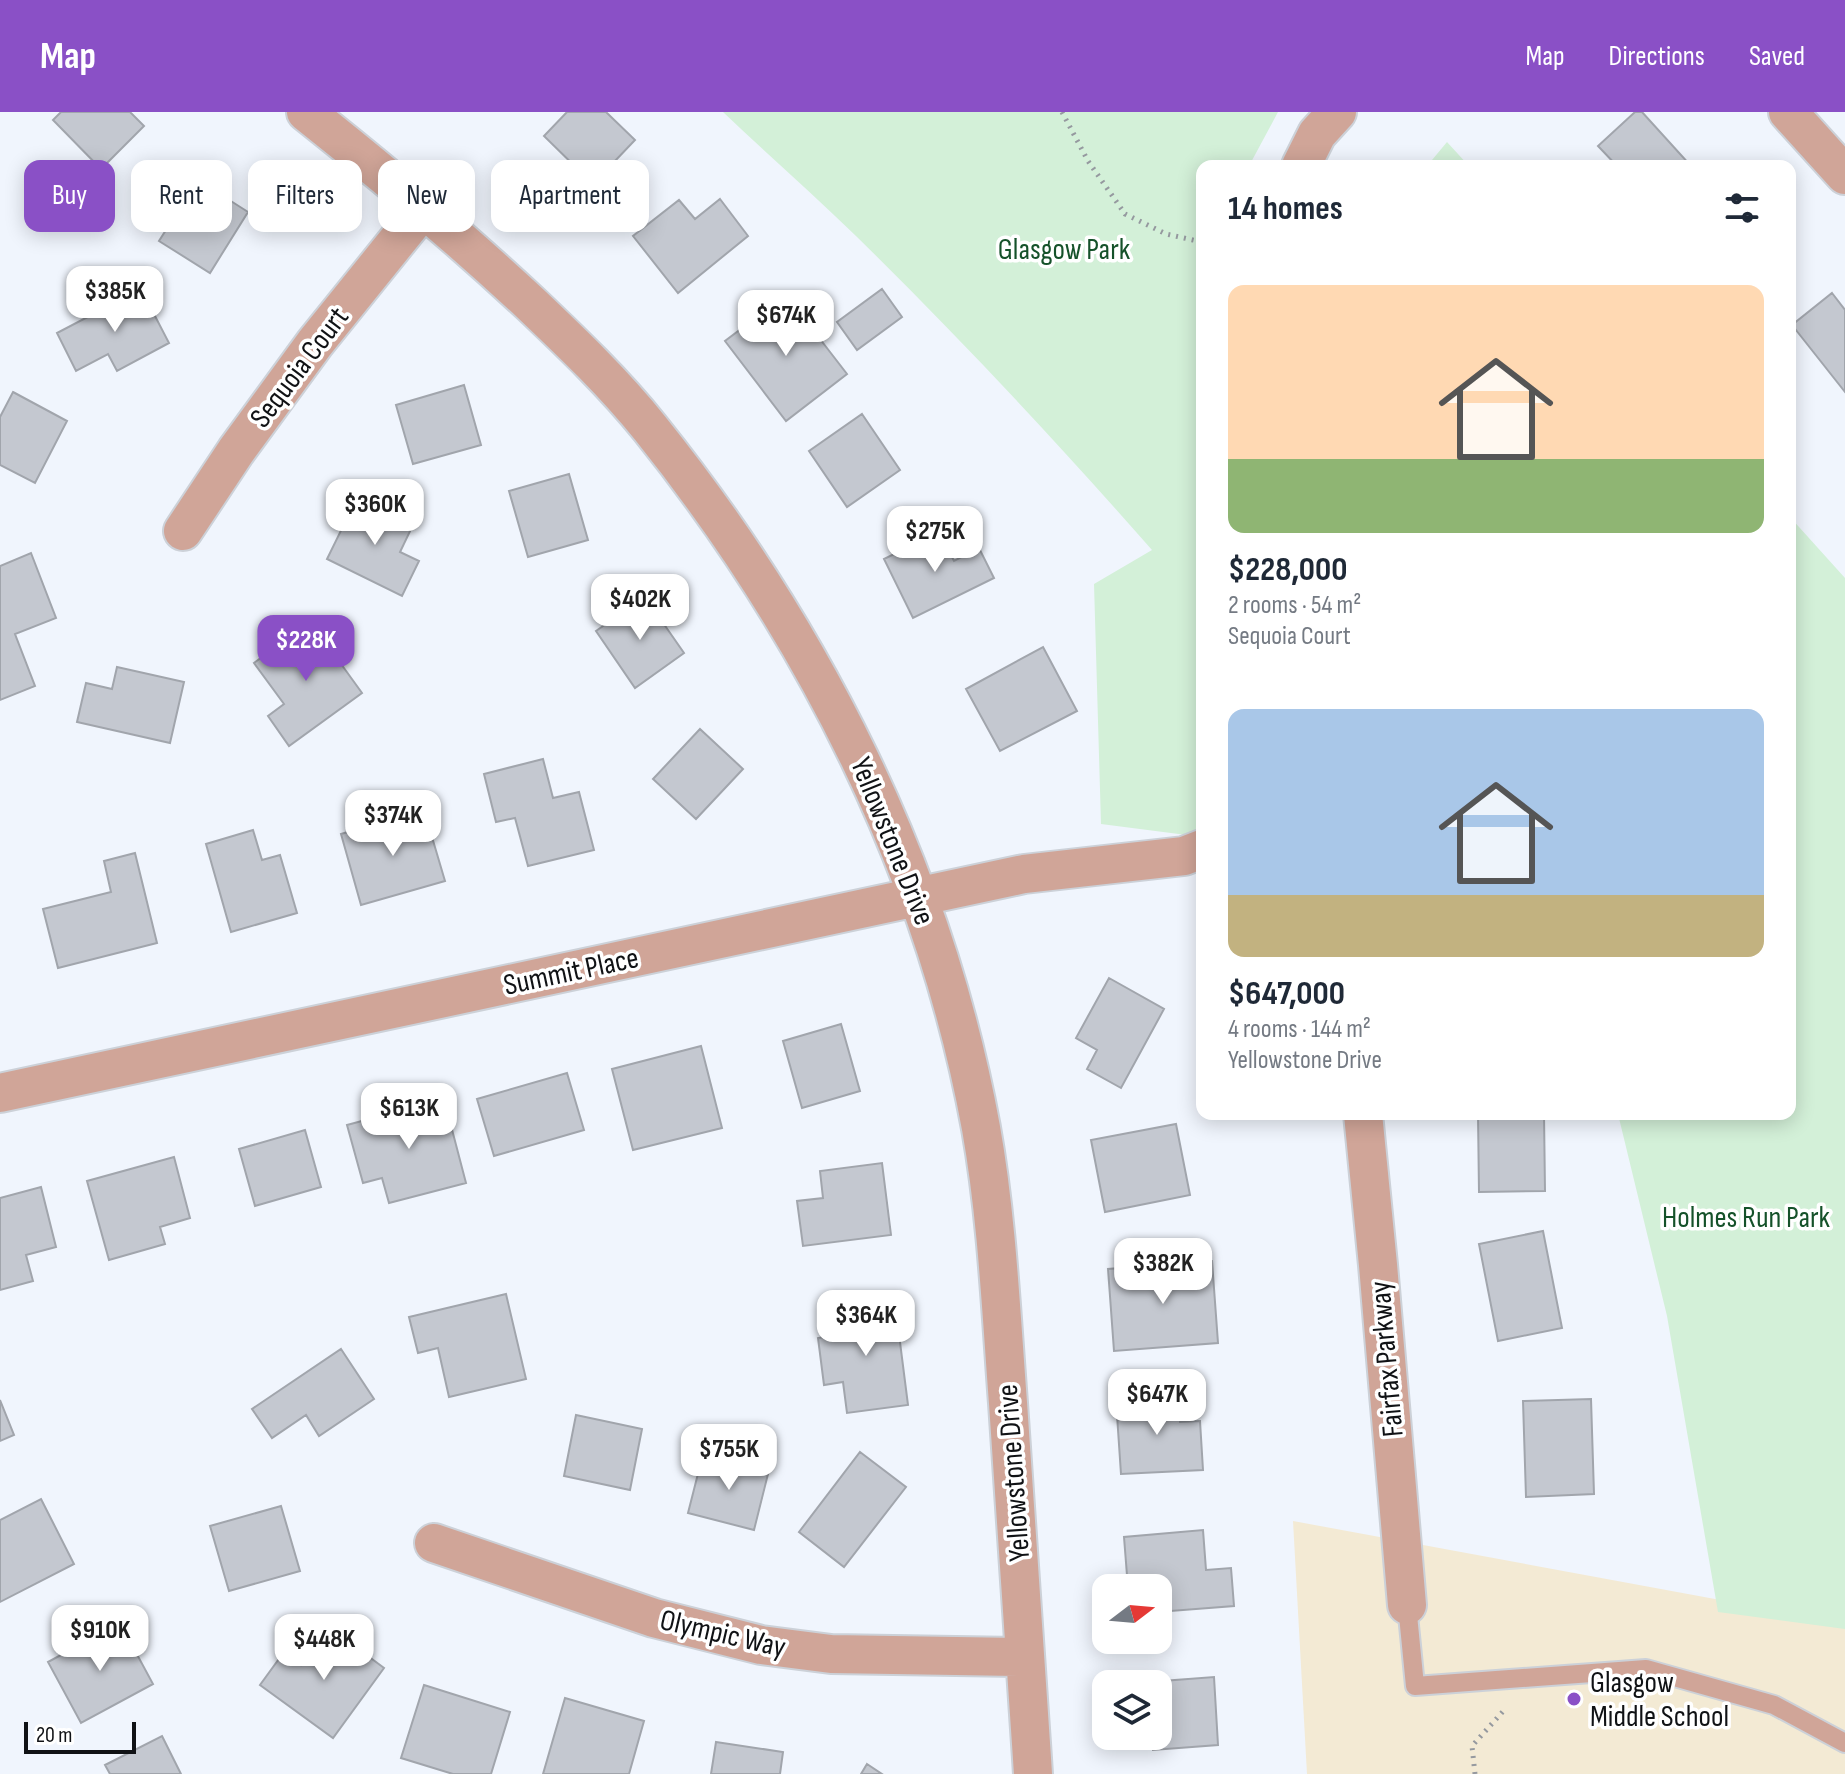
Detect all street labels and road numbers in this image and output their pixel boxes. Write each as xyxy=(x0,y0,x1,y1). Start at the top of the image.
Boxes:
street label: Sequoia Court xyxy=(243,300,357,435)
street label: Yellowstone Drive xyxy=(842,752,942,930)
street label: Summit Place xyxy=(500,940,642,1004)
street label: Fairfax Parkway xyxy=(1362,1279,1412,1438)
street label: Yellowstone Drive xyxy=(990,1383,1038,1563)
street label: Olympic Way xyxy=(657,1602,789,1666)

